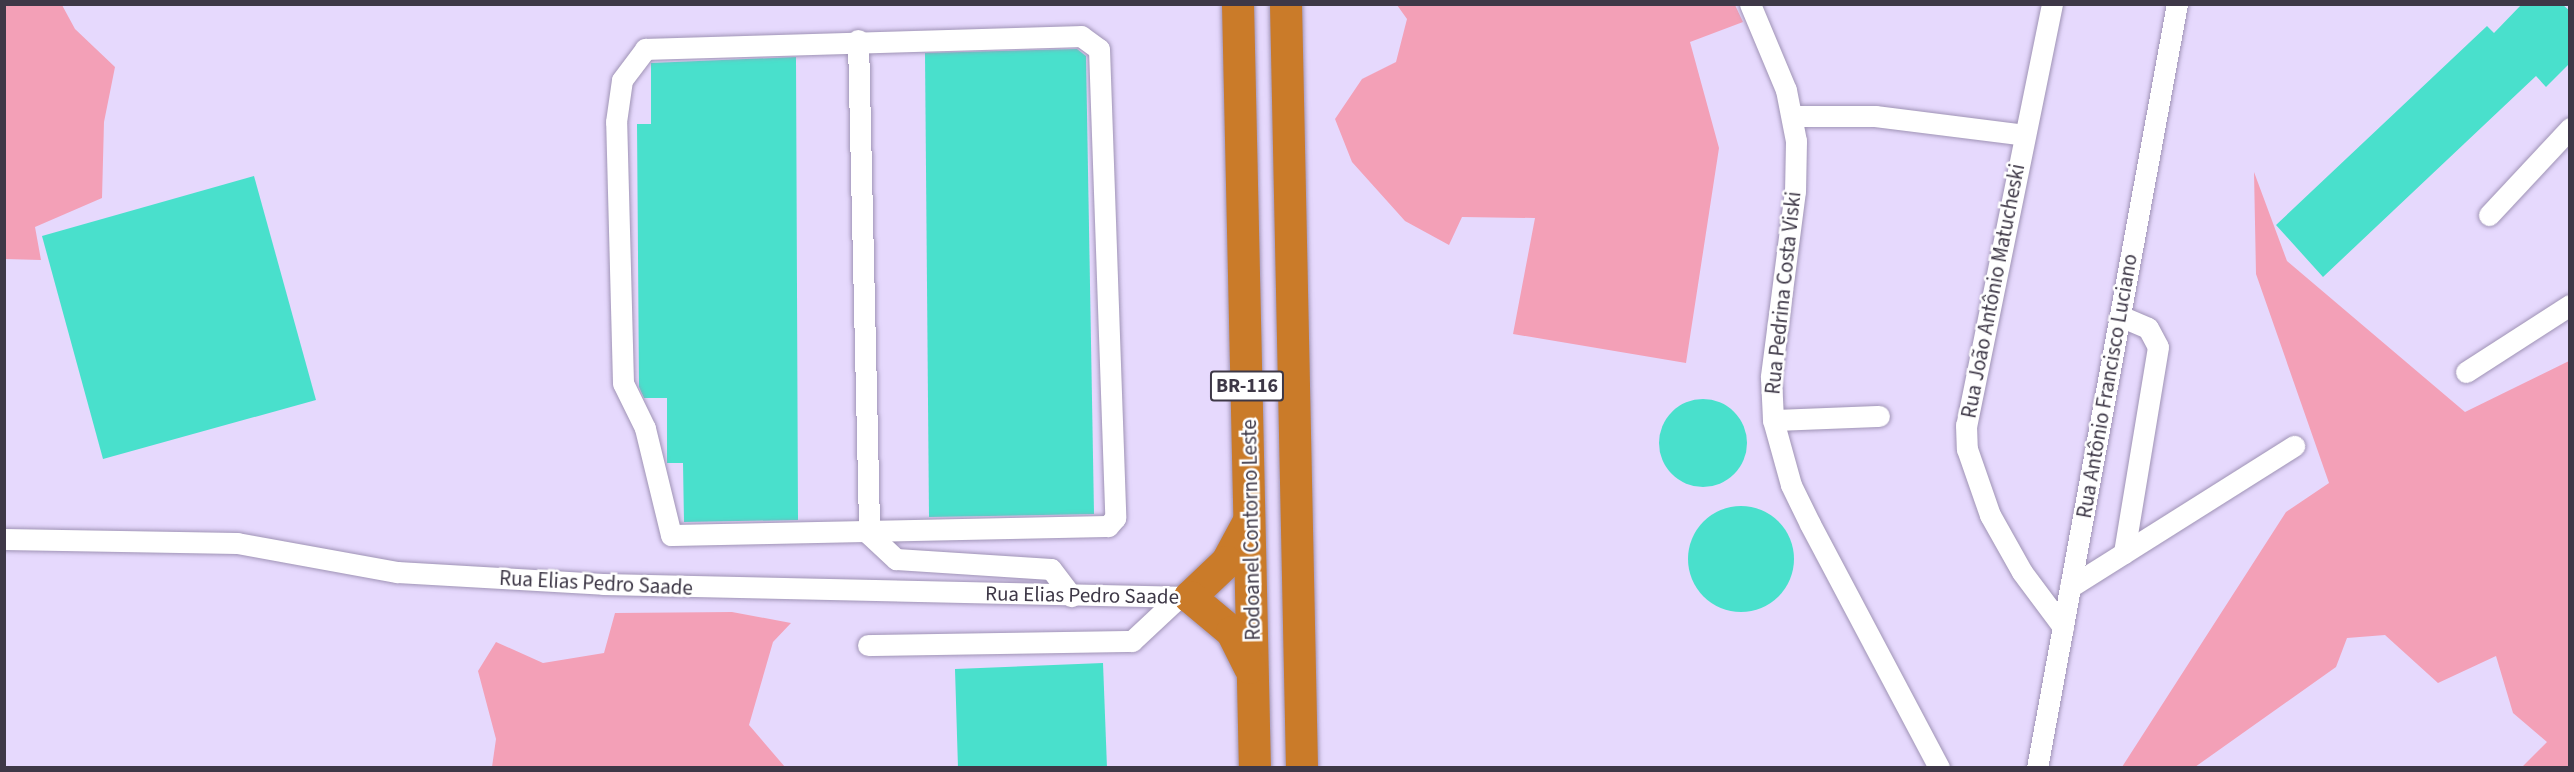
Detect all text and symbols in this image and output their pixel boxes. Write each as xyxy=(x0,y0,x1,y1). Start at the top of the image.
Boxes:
street label: Rua João Antônio Matucheski xyxy=(1956,162,2030,420)
street label: Rua Pedrina Costa Viski xyxy=(1760,190,1806,396)
street label: Rua Antônio Francisco Luciano xyxy=(2071,252,2143,520)
road number: BR-116 xyxy=(1210,369,1284,403)
street label: Rodoanel Contorno Leste xyxy=(1236,419,1266,641)
street label: Rua Elias Pedro Saade xyxy=(499,565,693,601)
street label: Rua Elias Pedro Saade xyxy=(985,581,1179,609)

